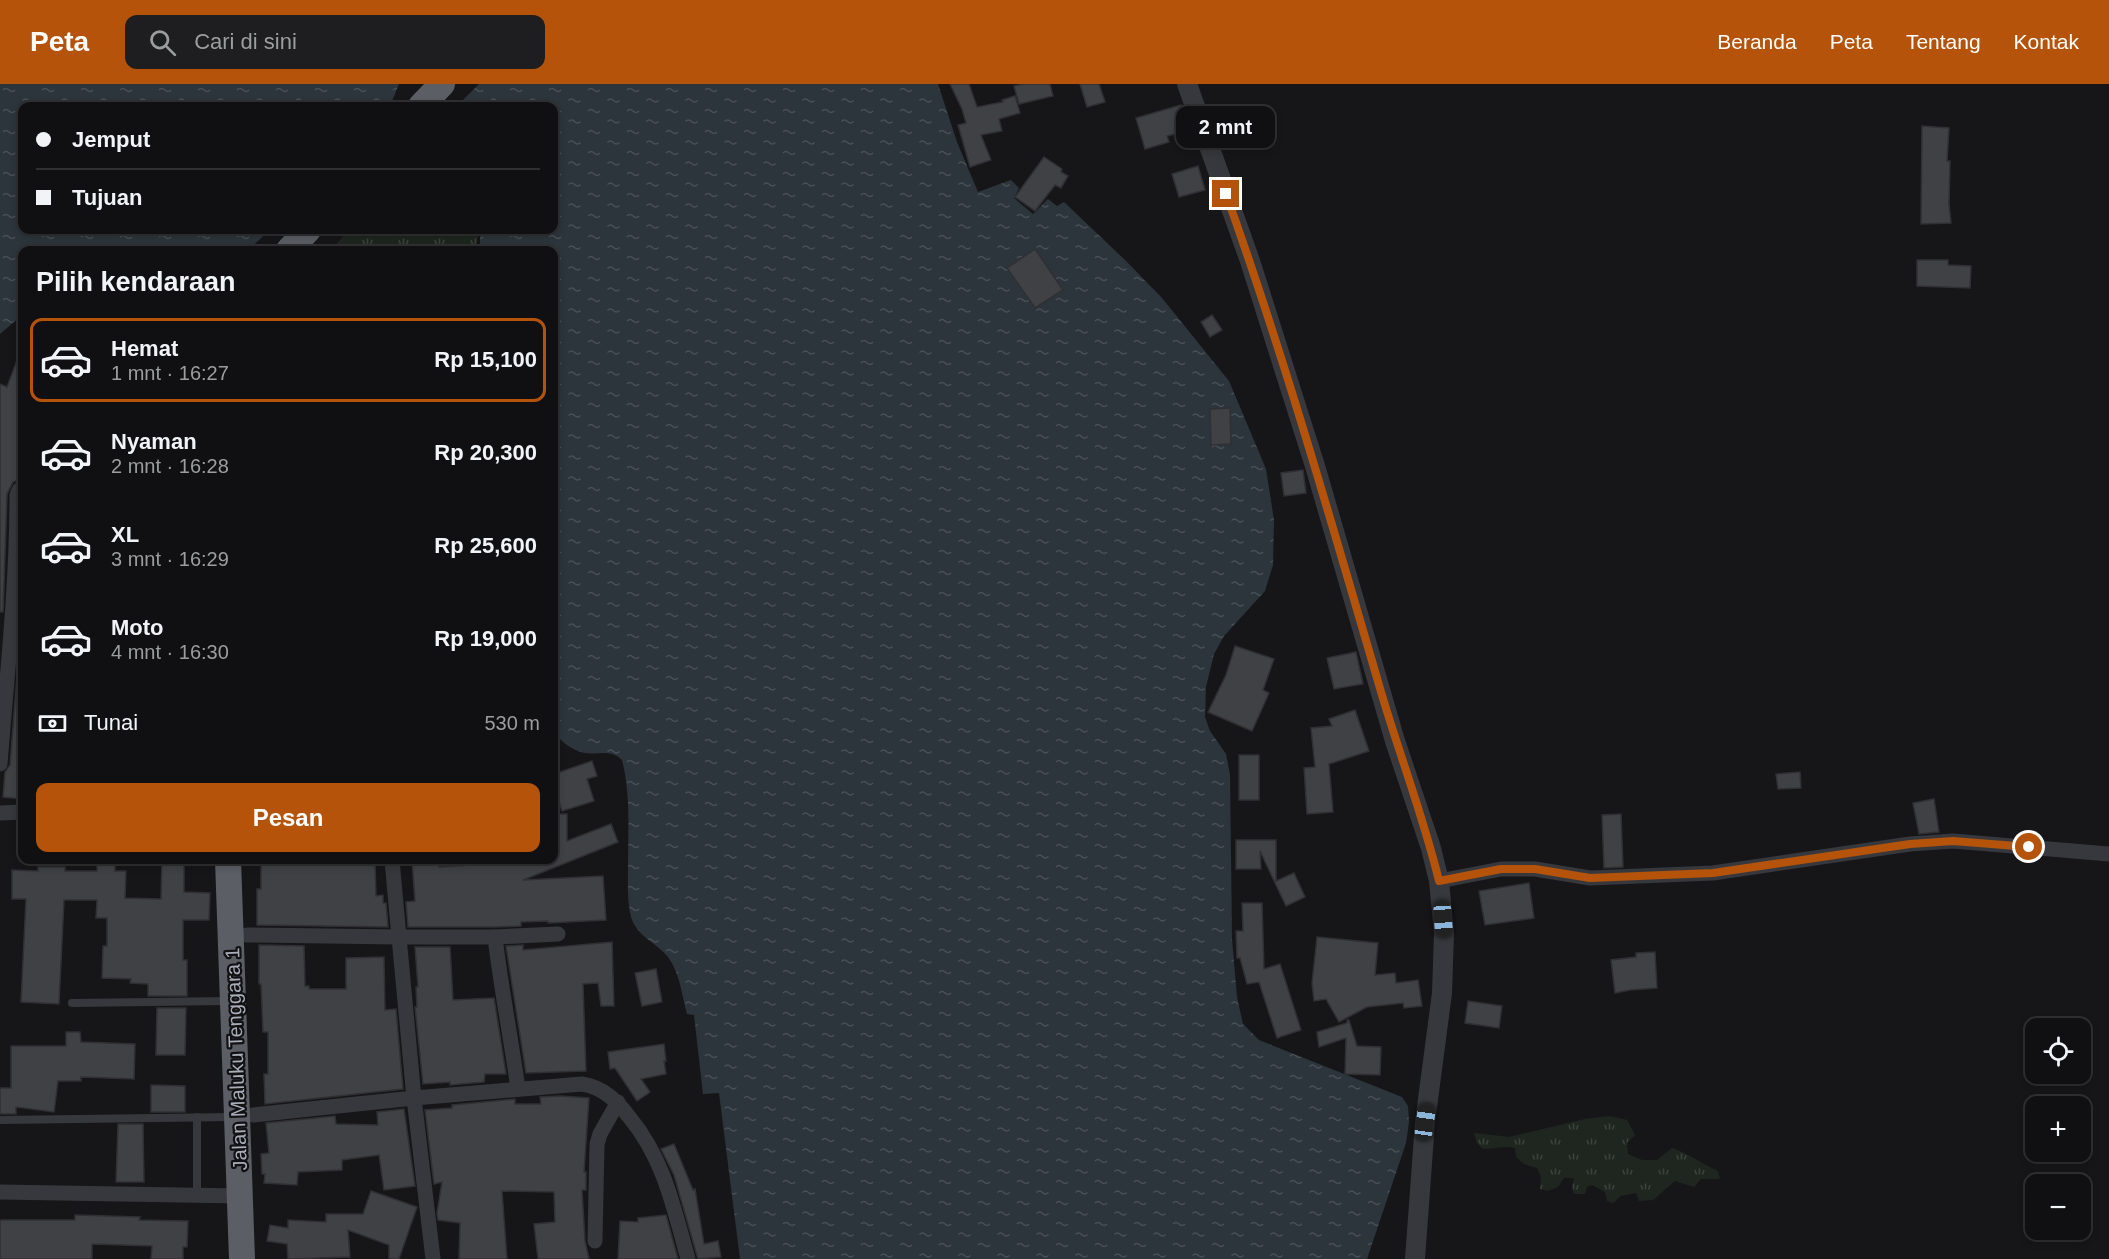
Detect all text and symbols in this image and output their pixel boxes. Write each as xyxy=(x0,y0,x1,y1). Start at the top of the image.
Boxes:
search box xyxy=(125,15,545,69)
text: Peta xyxy=(30,26,89,57)
icon: search xyxy=(146,26,179,59)
text: Cari di sini xyxy=(194,29,297,54)
text: Beranda xyxy=(1717,30,1797,53)
text: Peta xyxy=(1830,30,1873,53)
text: Tentang xyxy=(1906,30,1981,53)
text: Kontak xyxy=(2014,30,2079,53)
callout: 2 mnt xyxy=(1176,107,1276,149)
text: 2 mnt xyxy=(1199,116,1252,138)
text: Jemput xyxy=(72,127,150,152)
route end xyxy=(1212,180,1239,207)
text: Tujuan xyxy=(72,185,142,210)
text: Pilih kendaraan xyxy=(36,267,236,297)
icon: car xyxy=(39,333,93,387)
text: Hemat xyxy=(111,336,178,361)
text: Rp 15,100 xyxy=(434,347,537,372)
text: 1 mnt · 16:27 xyxy=(111,362,229,384)
icon: car xyxy=(39,426,93,480)
text: Nyaman xyxy=(111,429,197,454)
text: Rp 20,300 xyxy=(434,440,537,465)
text: 2 mnt · 16:28 xyxy=(111,455,229,477)
icon: car xyxy=(39,519,93,573)
text: XL xyxy=(111,522,139,547)
text: Rp 25,600 xyxy=(434,533,537,558)
text: 3 mnt · 16:29 xyxy=(111,548,229,570)
icon: car xyxy=(39,612,93,666)
text: Moto xyxy=(111,615,164,640)
text: Rp 19,000 xyxy=(434,626,537,651)
text: 4 mnt · 16:30 xyxy=(111,641,229,663)
icon: cash xyxy=(36,707,69,740)
text: Tunai xyxy=(84,710,138,735)
text: 530 m xyxy=(484,712,540,734)
button: Pesan xyxy=(36,783,540,852)
route start xyxy=(2015,833,2042,860)
car xyxy=(1433,900,1453,938)
street label: Jalan Maluku Tenggara 1 xyxy=(221,947,251,1171)
map controls xyxy=(2025,1018,2091,1240)
button: locate xyxy=(2025,1018,2091,1084)
button: + xyxy=(2025,1096,2091,1162)
car xyxy=(1414,1103,1436,1141)
button: − xyxy=(2025,1174,2091,1240)

